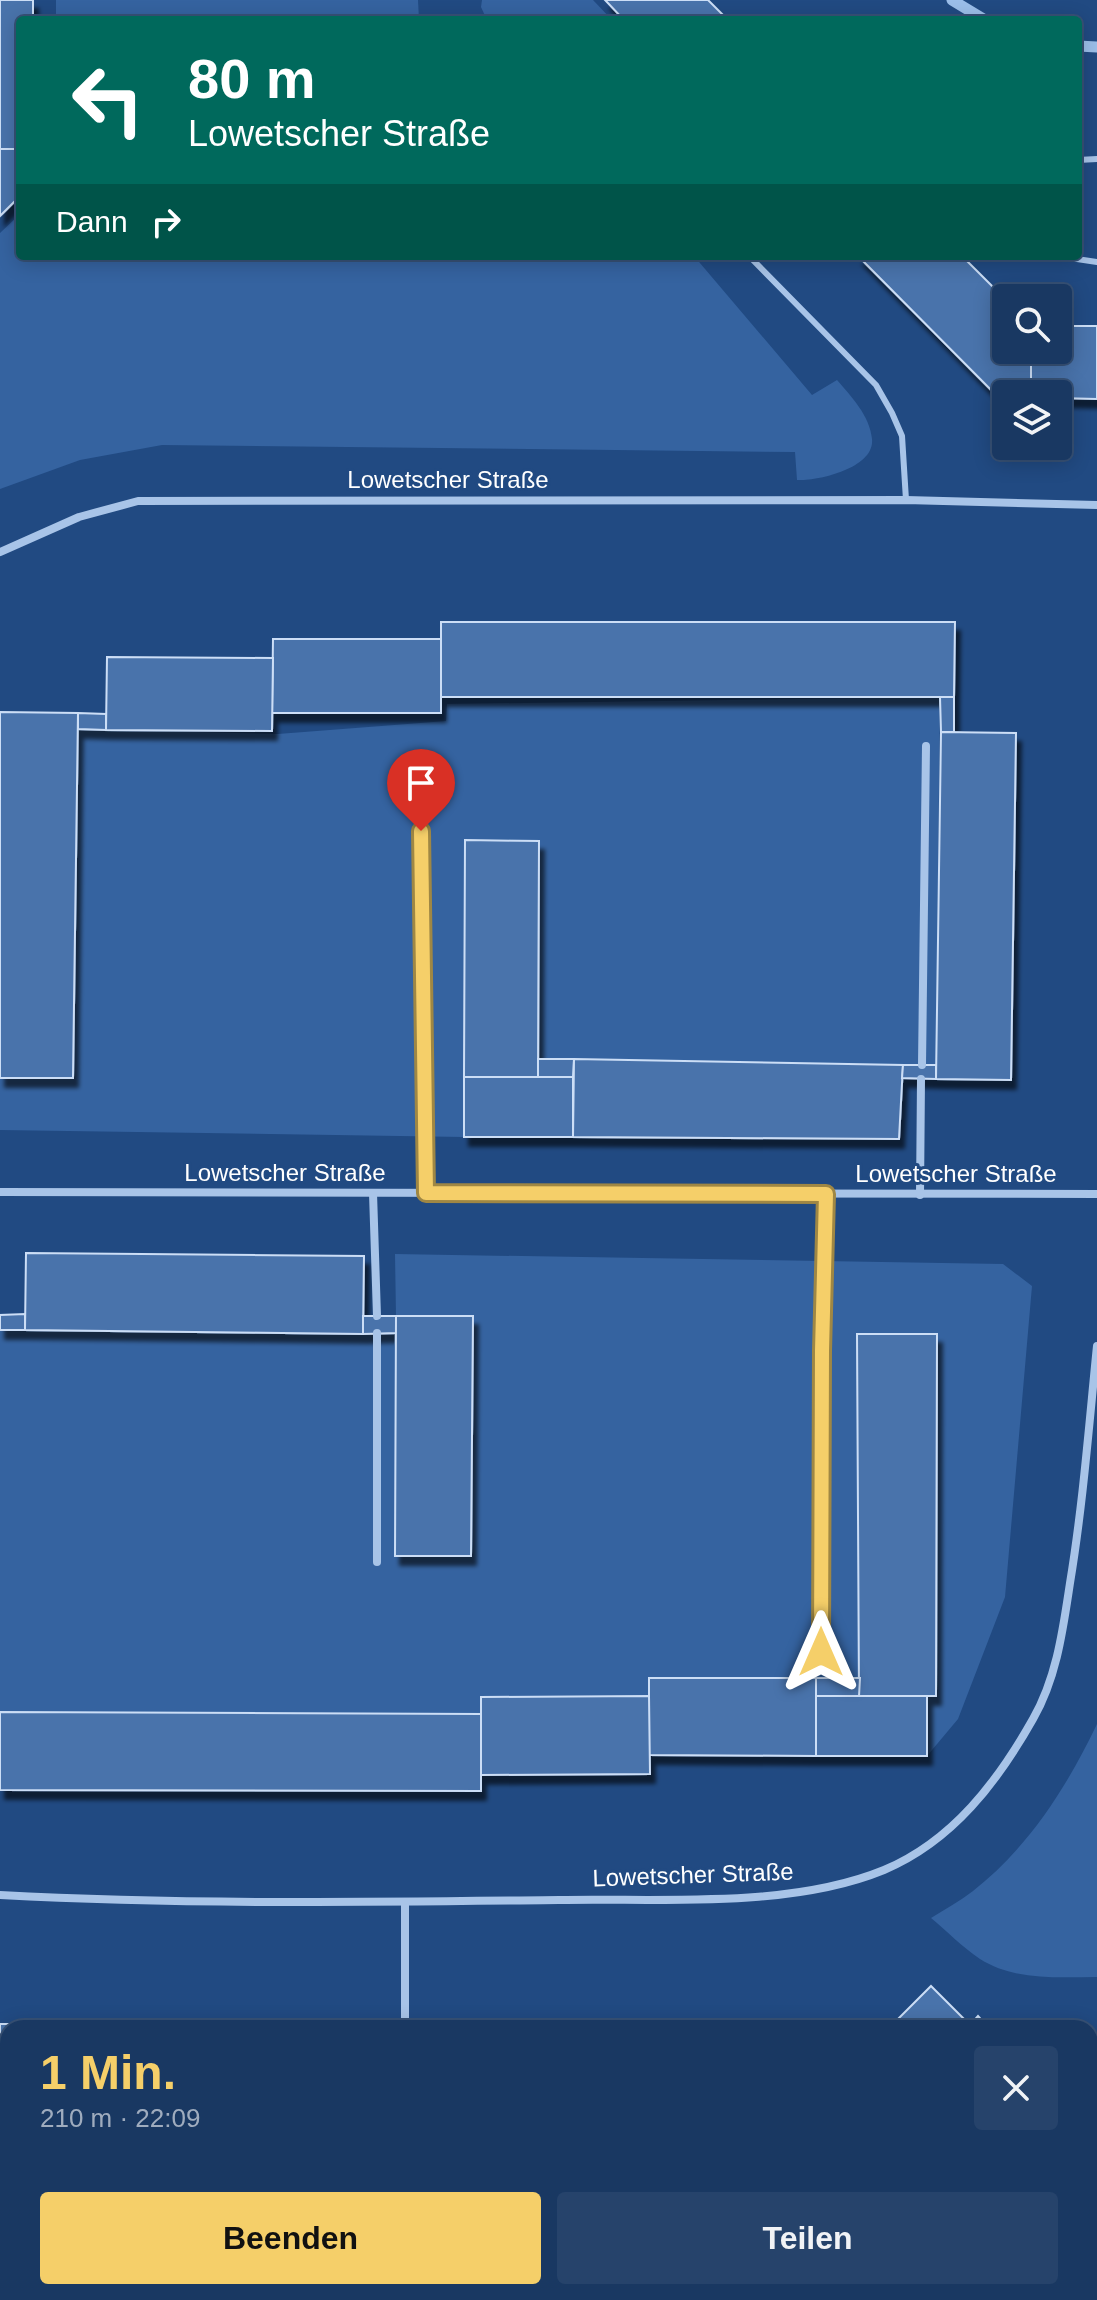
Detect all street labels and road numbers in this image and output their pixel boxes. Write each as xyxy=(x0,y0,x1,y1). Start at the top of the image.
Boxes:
street label: Lowetscher Straße xyxy=(347,466,549,493)
street label: Lowetscher Straße xyxy=(184,1159,386,1186)
street label: Lowetscher Straße xyxy=(855,1160,1057,1187)
street label: Lowetscher Straße xyxy=(592,1857,794,1892)

